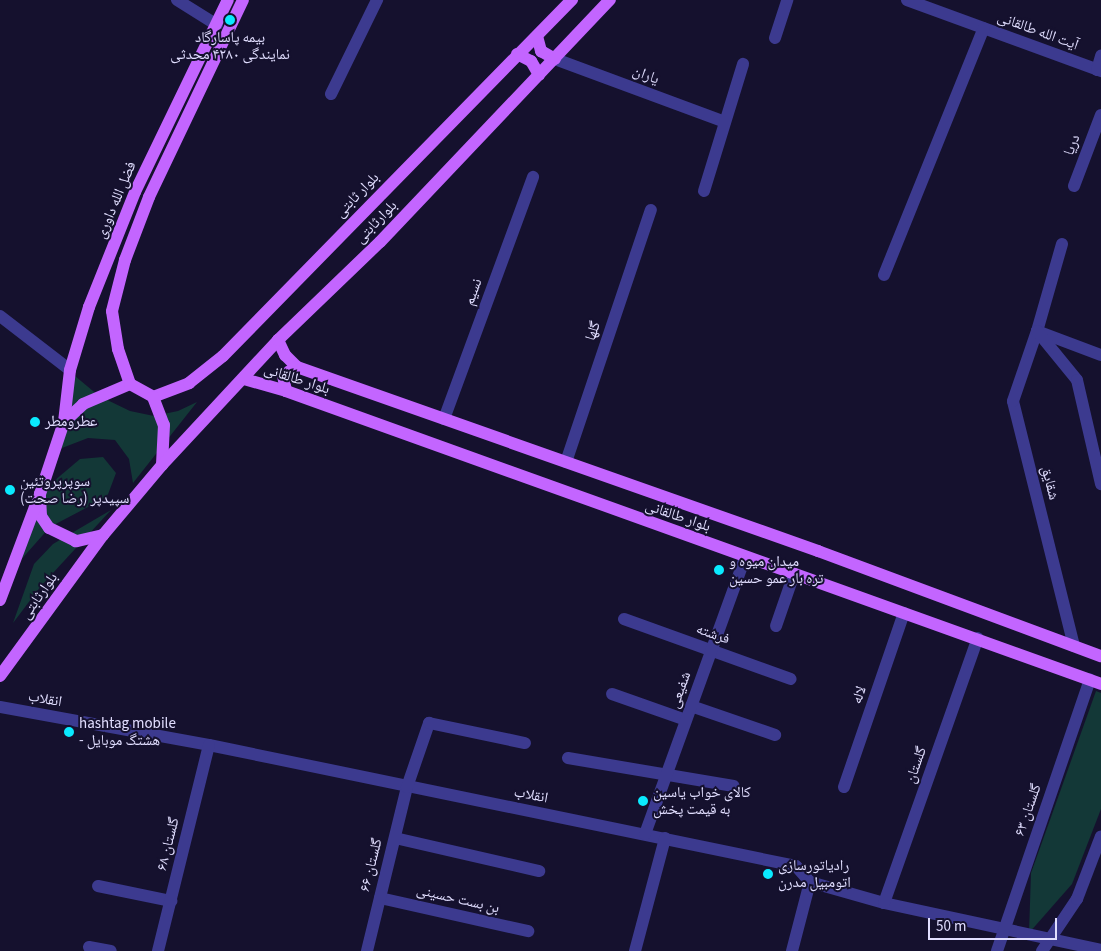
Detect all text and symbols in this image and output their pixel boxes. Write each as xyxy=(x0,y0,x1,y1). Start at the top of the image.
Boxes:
street label: آیت الله طالقانی xyxy=(995,8,1081,54)
marker: بیمه پاسارگاد نمایندگی ۴۲۸۰ محدثی xyxy=(224,14,236,26)
place label: بیمه پاسارگاد نمایندگی ۴۲۸۰ محدثی xyxy=(170,28,290,63)
street label: یاران xyxy=(630,62,662,88)
street label: دریا xyxy=(1060,132,1084,158)
street label: فضل الله داوری xyxy=(92,159,140,241)
street label: بلوار ثابتی xyxy=(331,169,383,221)
street label: بلوارثابتی xyxy=(351,197,401,247)
street label: نسیم xyxy=(460,276,486,308)
street label: گلها xyxy=(581,319,605,343)
street label: بلوار طالقانی xyxy=(262,360,332,398)
place label: عطرومطر xyxy=(45,413,97,431)
marker: عطرومطر xyxy=(29,416,41,428)
street label: شقایق xyxy=(1037,464,1063,502)
place label: سوپرپروتئین سپیدپر (رضا صحت) xyxy=(20,472,129,507)
marker: سوپرپروتئین سپیدپر (رضا صحت) xyxy=(4,484,16,496)
street label: بلوار طالقانی xyxy=(643,496,713,536)
place label: میدان میوه و تره بار عمو حسین xyxy=(729,552,823,587)
marker: میدان میوه و تره بار عمو حسین xyxy=(713,564,725,576)
street label: بلوارثابتی xyxy=(16,569,62,623)
street label: فرشته xyxy=(694,620,732,648)
street label: شفیعی xyxy=(665,669,695,711)
street label: لاله xyxy=(848,684,870,706)
street label: انقلاب xyxy=(27,687,63,711)
place label: hashtag mobile - هشتگ موبایل xyxy=(79,714,176,749)
marker: hashtag mobile - هشتگ موبایل xyxy=(63,726,75,738)
street label: گلستان xyxy=(901,744,931,786)
street label: گلستان ۶۳ xyxy=(1011,781,1045,839)
street label: انقلاب xyxy=(512,783,550,807)
place label: کالای خواب یاسین به قیمت پخش xyxy=(653,783,751,818)
marker: کالای خواب یاسین به قیمت پخش xyxy=(637,795,649,807)
street label: گلستان ۶۸ xyxy=(153,815,183,873)
street label: گلستان ۶۶ xyxy=(356,836,386,894)
place label: رادیاتورسازی اتومبیل مدرن xyxy=(778,856,851,891)
marker: رادیاتورسازی اتومبیل مدرن xyxy=(762,868,774,880)
street label: بن بست حسینی xyxy=(415,881,501,917)
scale bar xyxy=(931,908,1060,940)
text: 50 m xyxy=(936,916,966,937)

